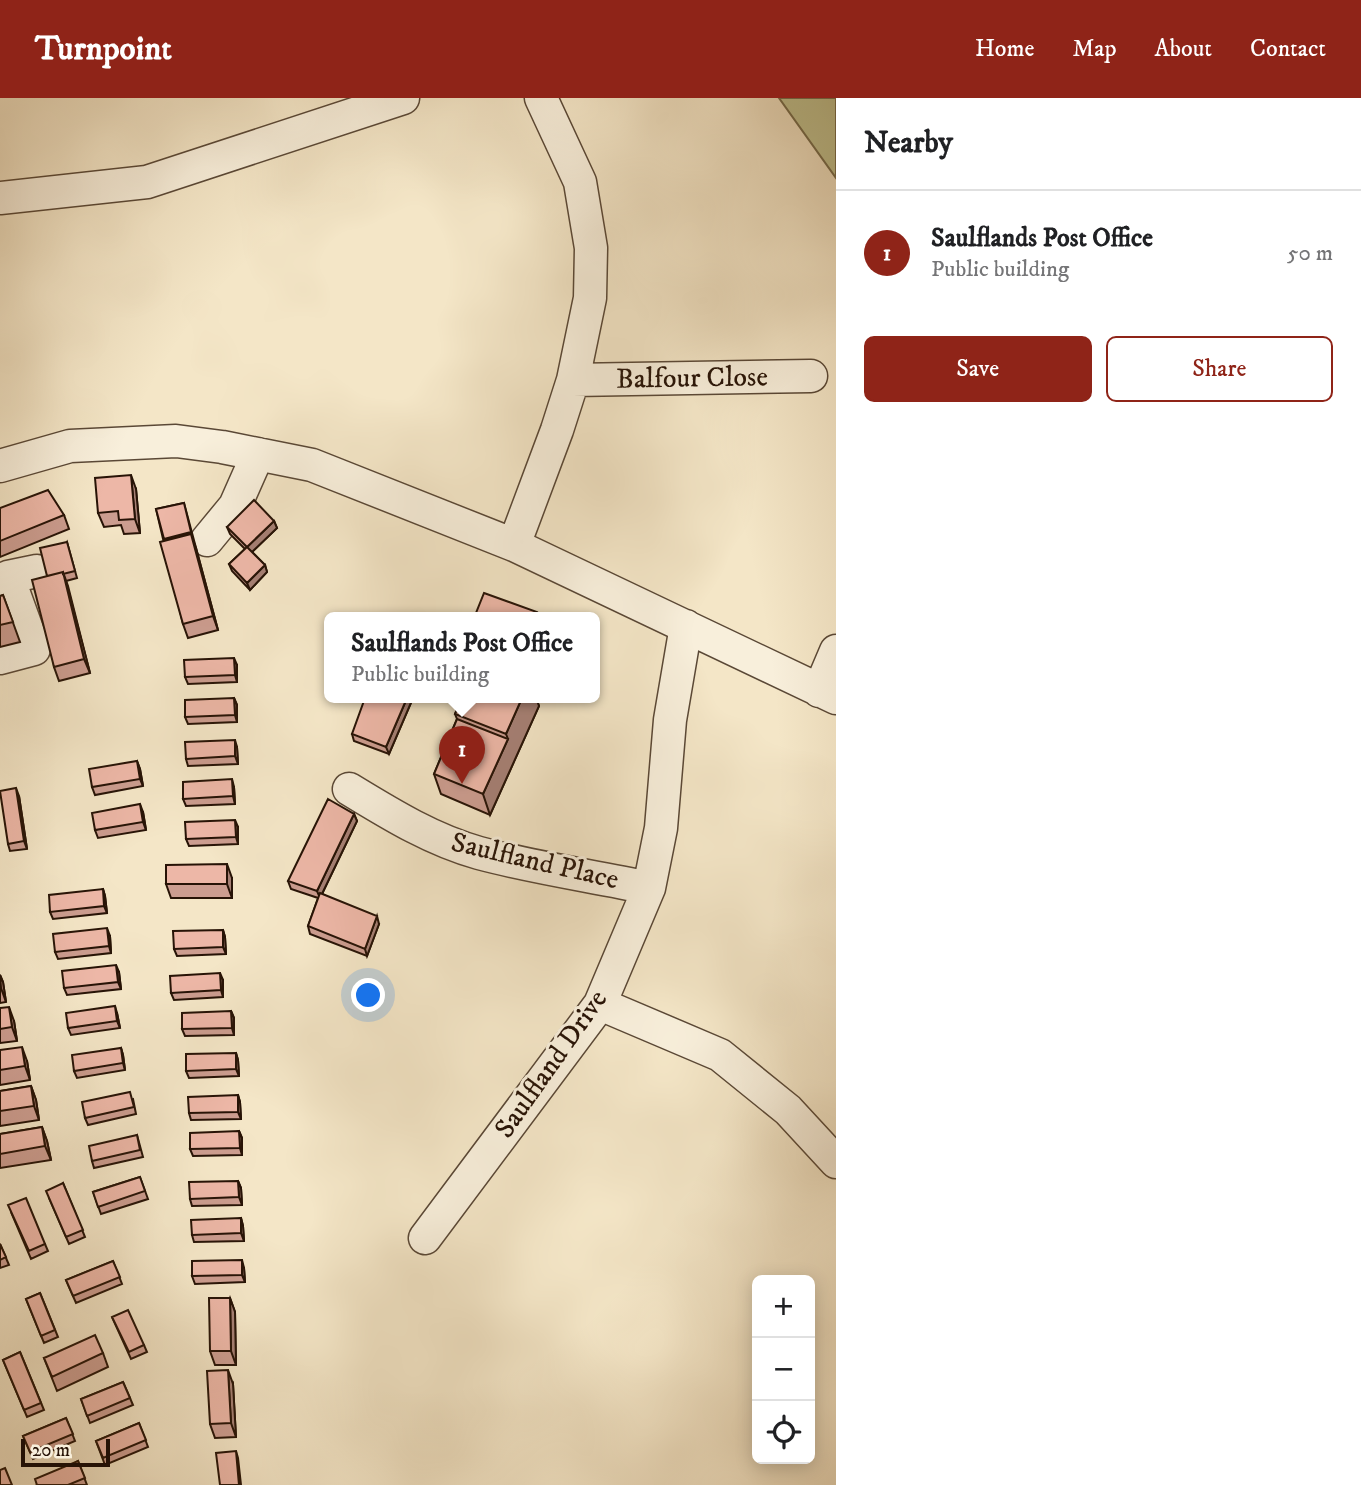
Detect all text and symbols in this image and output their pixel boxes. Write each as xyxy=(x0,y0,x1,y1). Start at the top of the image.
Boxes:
text: Turnpoint xyxy=(35,29,172,70)
text: Home xyxy=(975,34,1034,64)
text: Map xyxy=(1072,34,1117,64)
text: About xyxy=(1155,34,1212,64)
text: Contact xyxy=(1250,34,1326,64)
text: Nearby xyxy=(864,125,953,162)
text: Saulflands Post Office xyxy=(931,222,1153,255)
text: 1 xyxy=(883,239,891,268)
text: 50 m xyxy=(1287,239,1333,268)
text: Public building xyxy=(931,255,1069,284)
button: Save xyxy=(864,336,1092,402)
button: Share xyxy=(1106,336,1333,402)
street label: Balfour Close xyxy=(616,359,768,397)
popup xyxy=(324,612,600,703)
text: Saulflands Post Office xyxy=(351,627,573,660)
text: Public building xyxy=(351,660,489,689)
pin: 1 xyxy=(439,726,485,784)
street label: Saulfland Place xyxy=(448,825,622,897)
your location xyxy=(351,978,385,1012)
street label: Saulfland Drive xyxy=(487,983,615,1145)
map controls xyxy=(752,1275,815,1464)
button: + xyxy=(752,1275,815,1338)
button: − xyxy=(752,1338,815,1401)
button: locate xyxy=(752,1401,815,1464)
scale bar xyxy=(21,1436,110,1468)
text: 20 m xyxy=(32,1439,70,1462)

